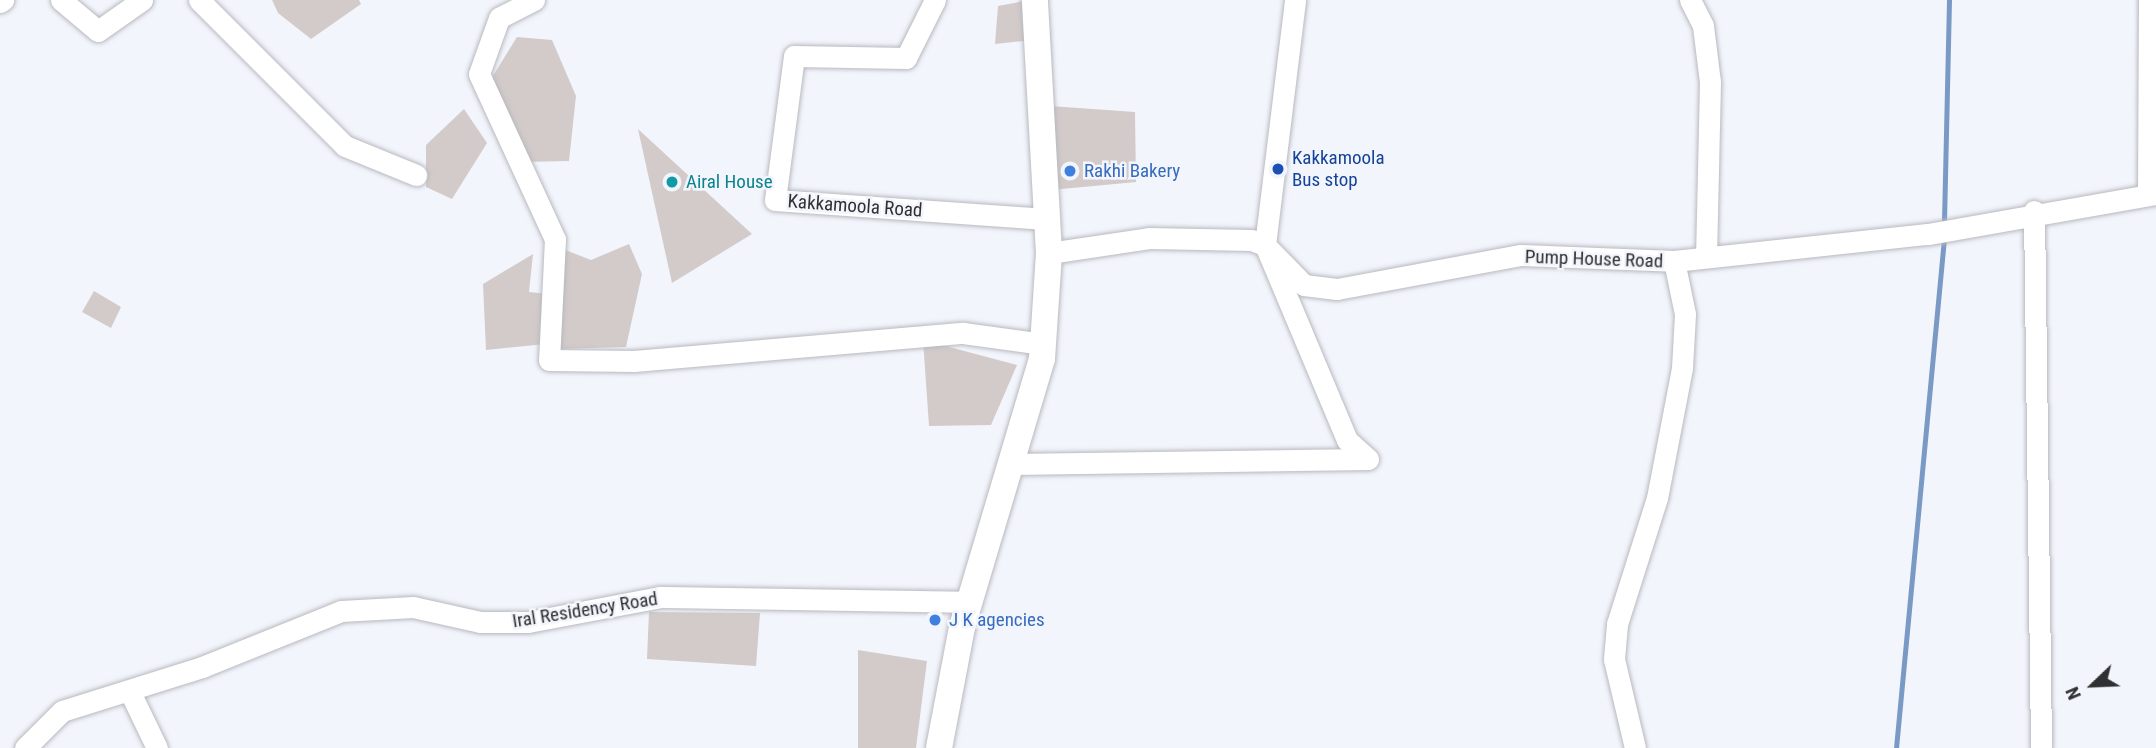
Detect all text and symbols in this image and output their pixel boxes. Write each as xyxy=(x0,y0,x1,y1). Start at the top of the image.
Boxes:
place label: Kakkamoola Bus stop xyxy=(1292,147,1385,191)
place label: Rakhi Bakery xyxy=(1084,160,1180,182)
marker: Kakkamoola Bus stop xyxy=(1270,161,1286,177)
marker: Rakhi Bakery xyxy=(1062,163,1078,179)
place label: Airal House xyxy=(686,171,773,193)
marker: Airal House xyxy=(664,174,680,190)
street label: Kakkamoola Road xyxy=(787,190,923,222)
street label: Pump House Road xyxy=(1524,245,1664,273)
street label: Iral Residency Road xyxy=(511,587,659,633)
place label: J K agencies xyxy=(949,609,1045,631)
marker: J K agencies xyxy=(927,612,943,628)
north arrow xyxy=(2058,650,2128,720)
text: N xyxy=(2060,684,2086,703)

